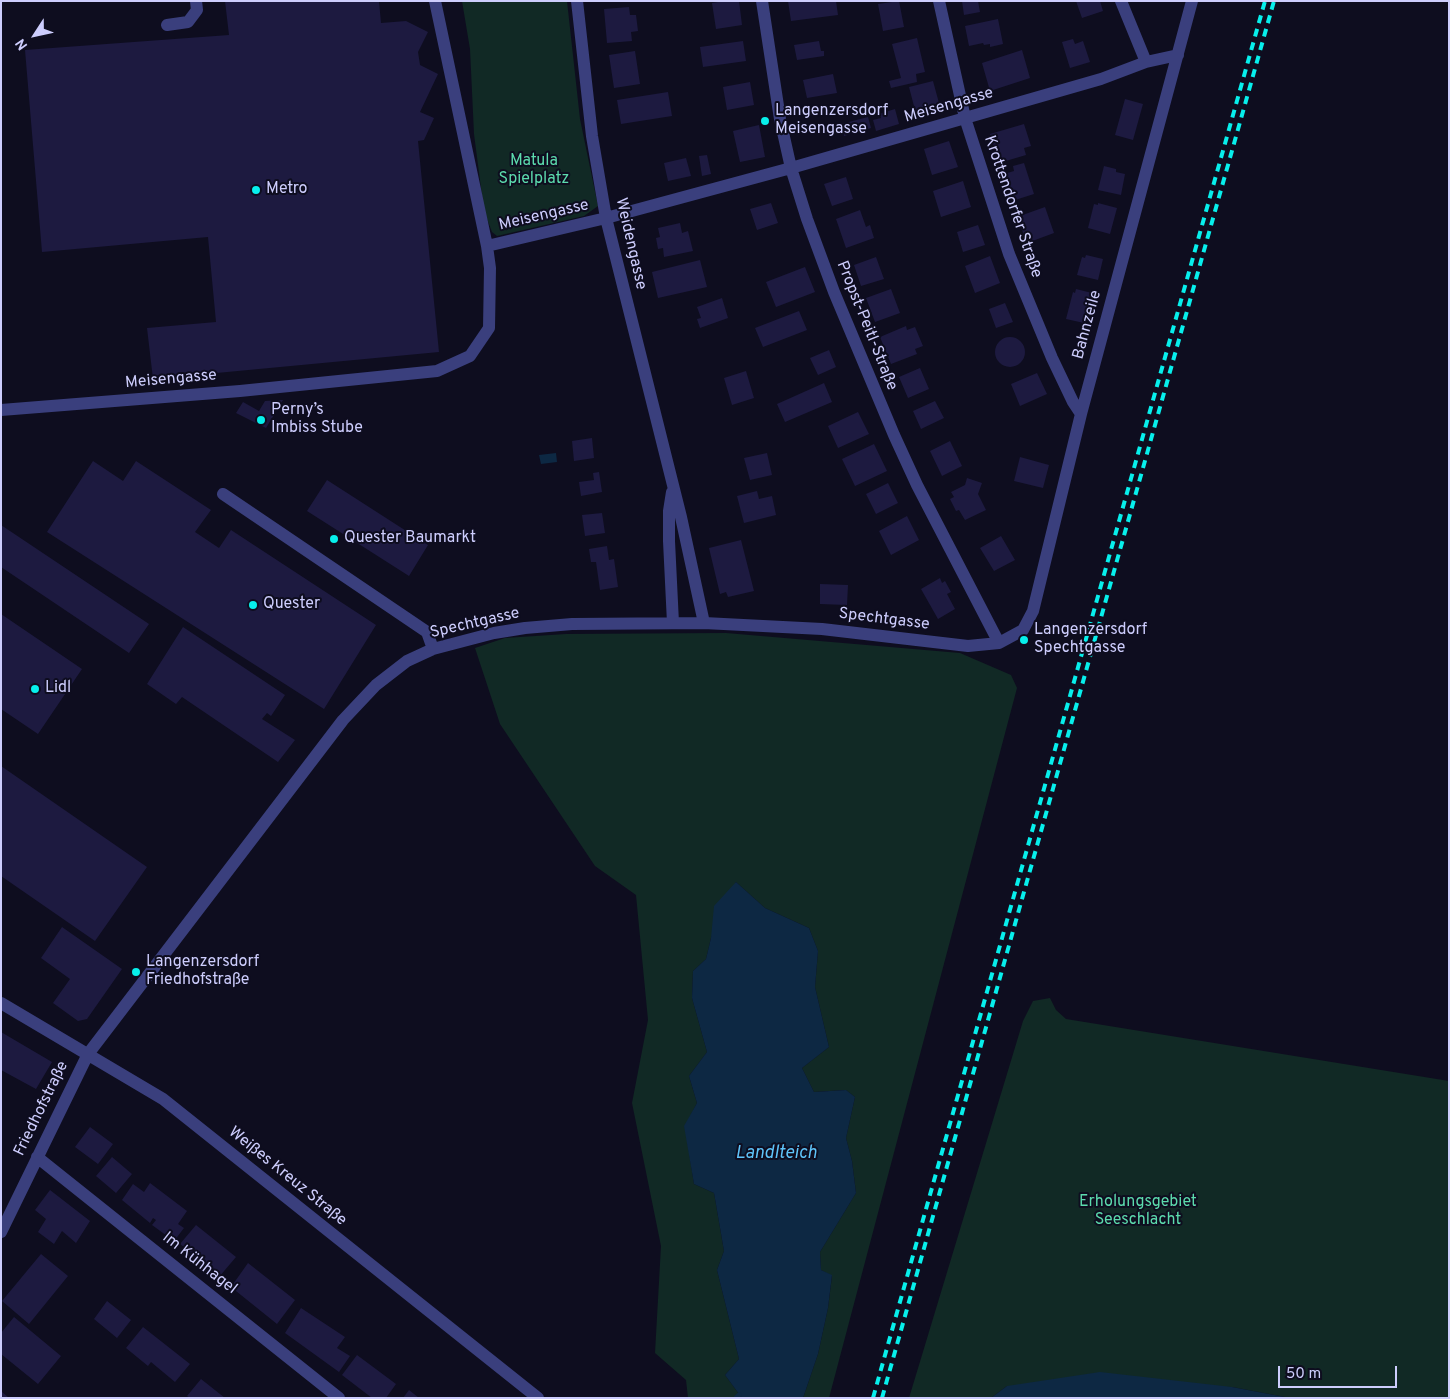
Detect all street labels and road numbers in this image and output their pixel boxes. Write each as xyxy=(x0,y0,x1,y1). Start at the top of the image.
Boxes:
street label: Meisengasse xyxy=(902,84,996,128)
street label: Krottendorfer Straße xyxy=(979,133,1045,281)
street label: Meisengasse xyxy=(497,196,591,236)
street label: Weidengasse xyxy=(610,196,650,292)
street label: Propst-Peitl-Straße xyxy=(831,258,901,394)
street label: Bahnzeile xyxy=(1070,288,1106,362)
street label: Meisengasse xyxy=(124,366,218,394)
street label: Spechtgasse xyxy=(428,604,522,644)
street label: Spechtgasse xyxy=(837,605,931,635)
street label: Friedhofstraße xyxy=(11,1058,73,1160)
street label: Weißes Kreuz Straße xyxy=(224,1123,350,1231)
street label: Im Kühhagel xyxy=(158,1229,240,1299)

